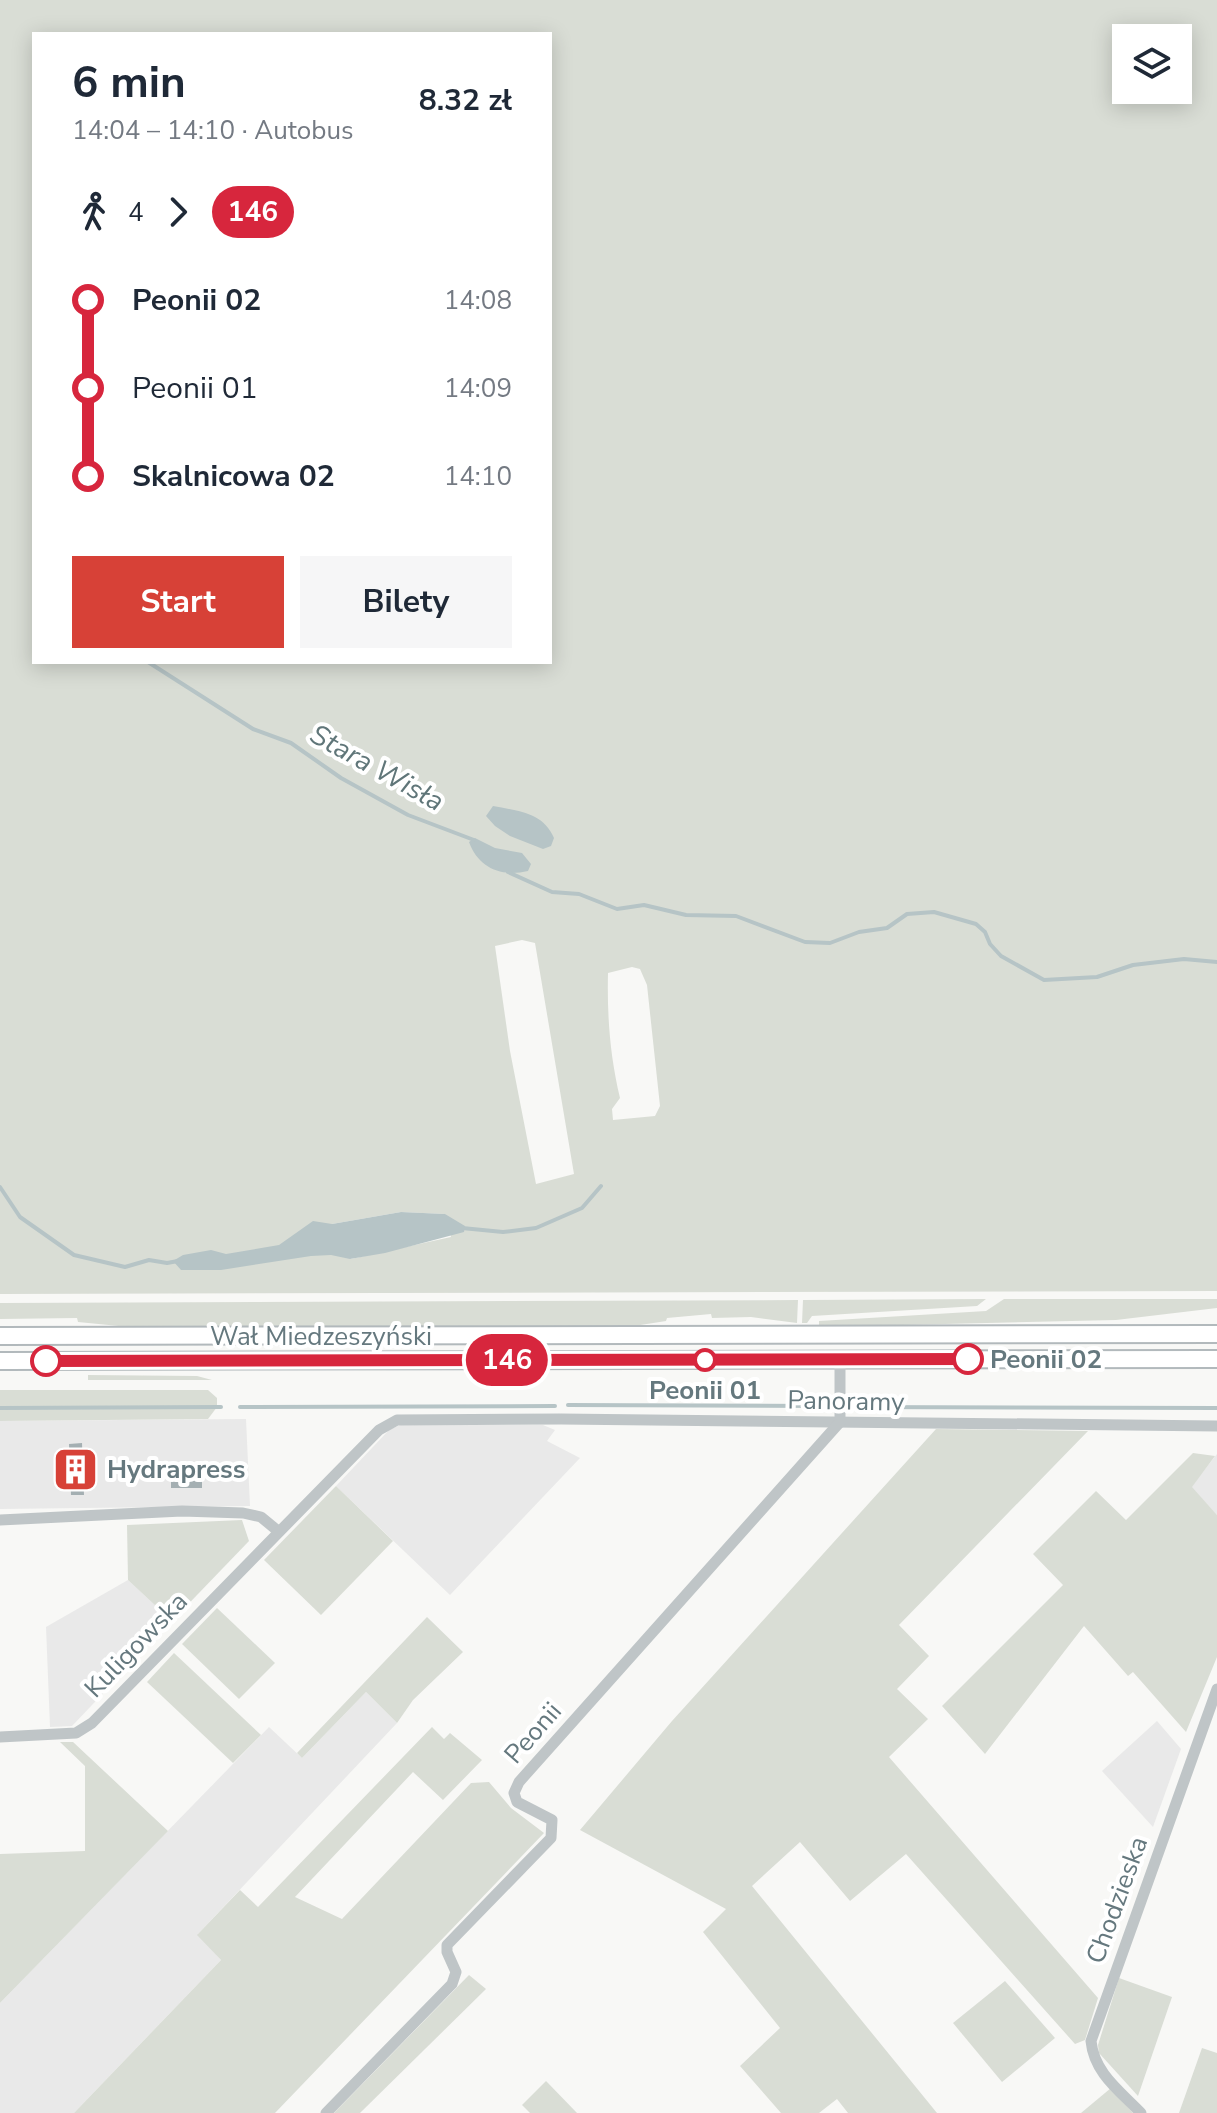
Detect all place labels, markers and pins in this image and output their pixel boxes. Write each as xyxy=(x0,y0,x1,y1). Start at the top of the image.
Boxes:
place label: Peonii 02 xyxy=(990,1342,1102,1377)
marker: Peonii 02 xyxy=(953,1344,983,1374)
unlabelled marker xyxy=(31,1346,61,1376)
marker: Peonii 01 xyxy=(694,1349,716,1371)
place label: Peonii 01 xyxy=(649,1373,761,1408)
building icon: Hydrapress xyxy=(52,1445,100,1493)
place label: Hydrapress xyxy=(107,1452,245,1487)

